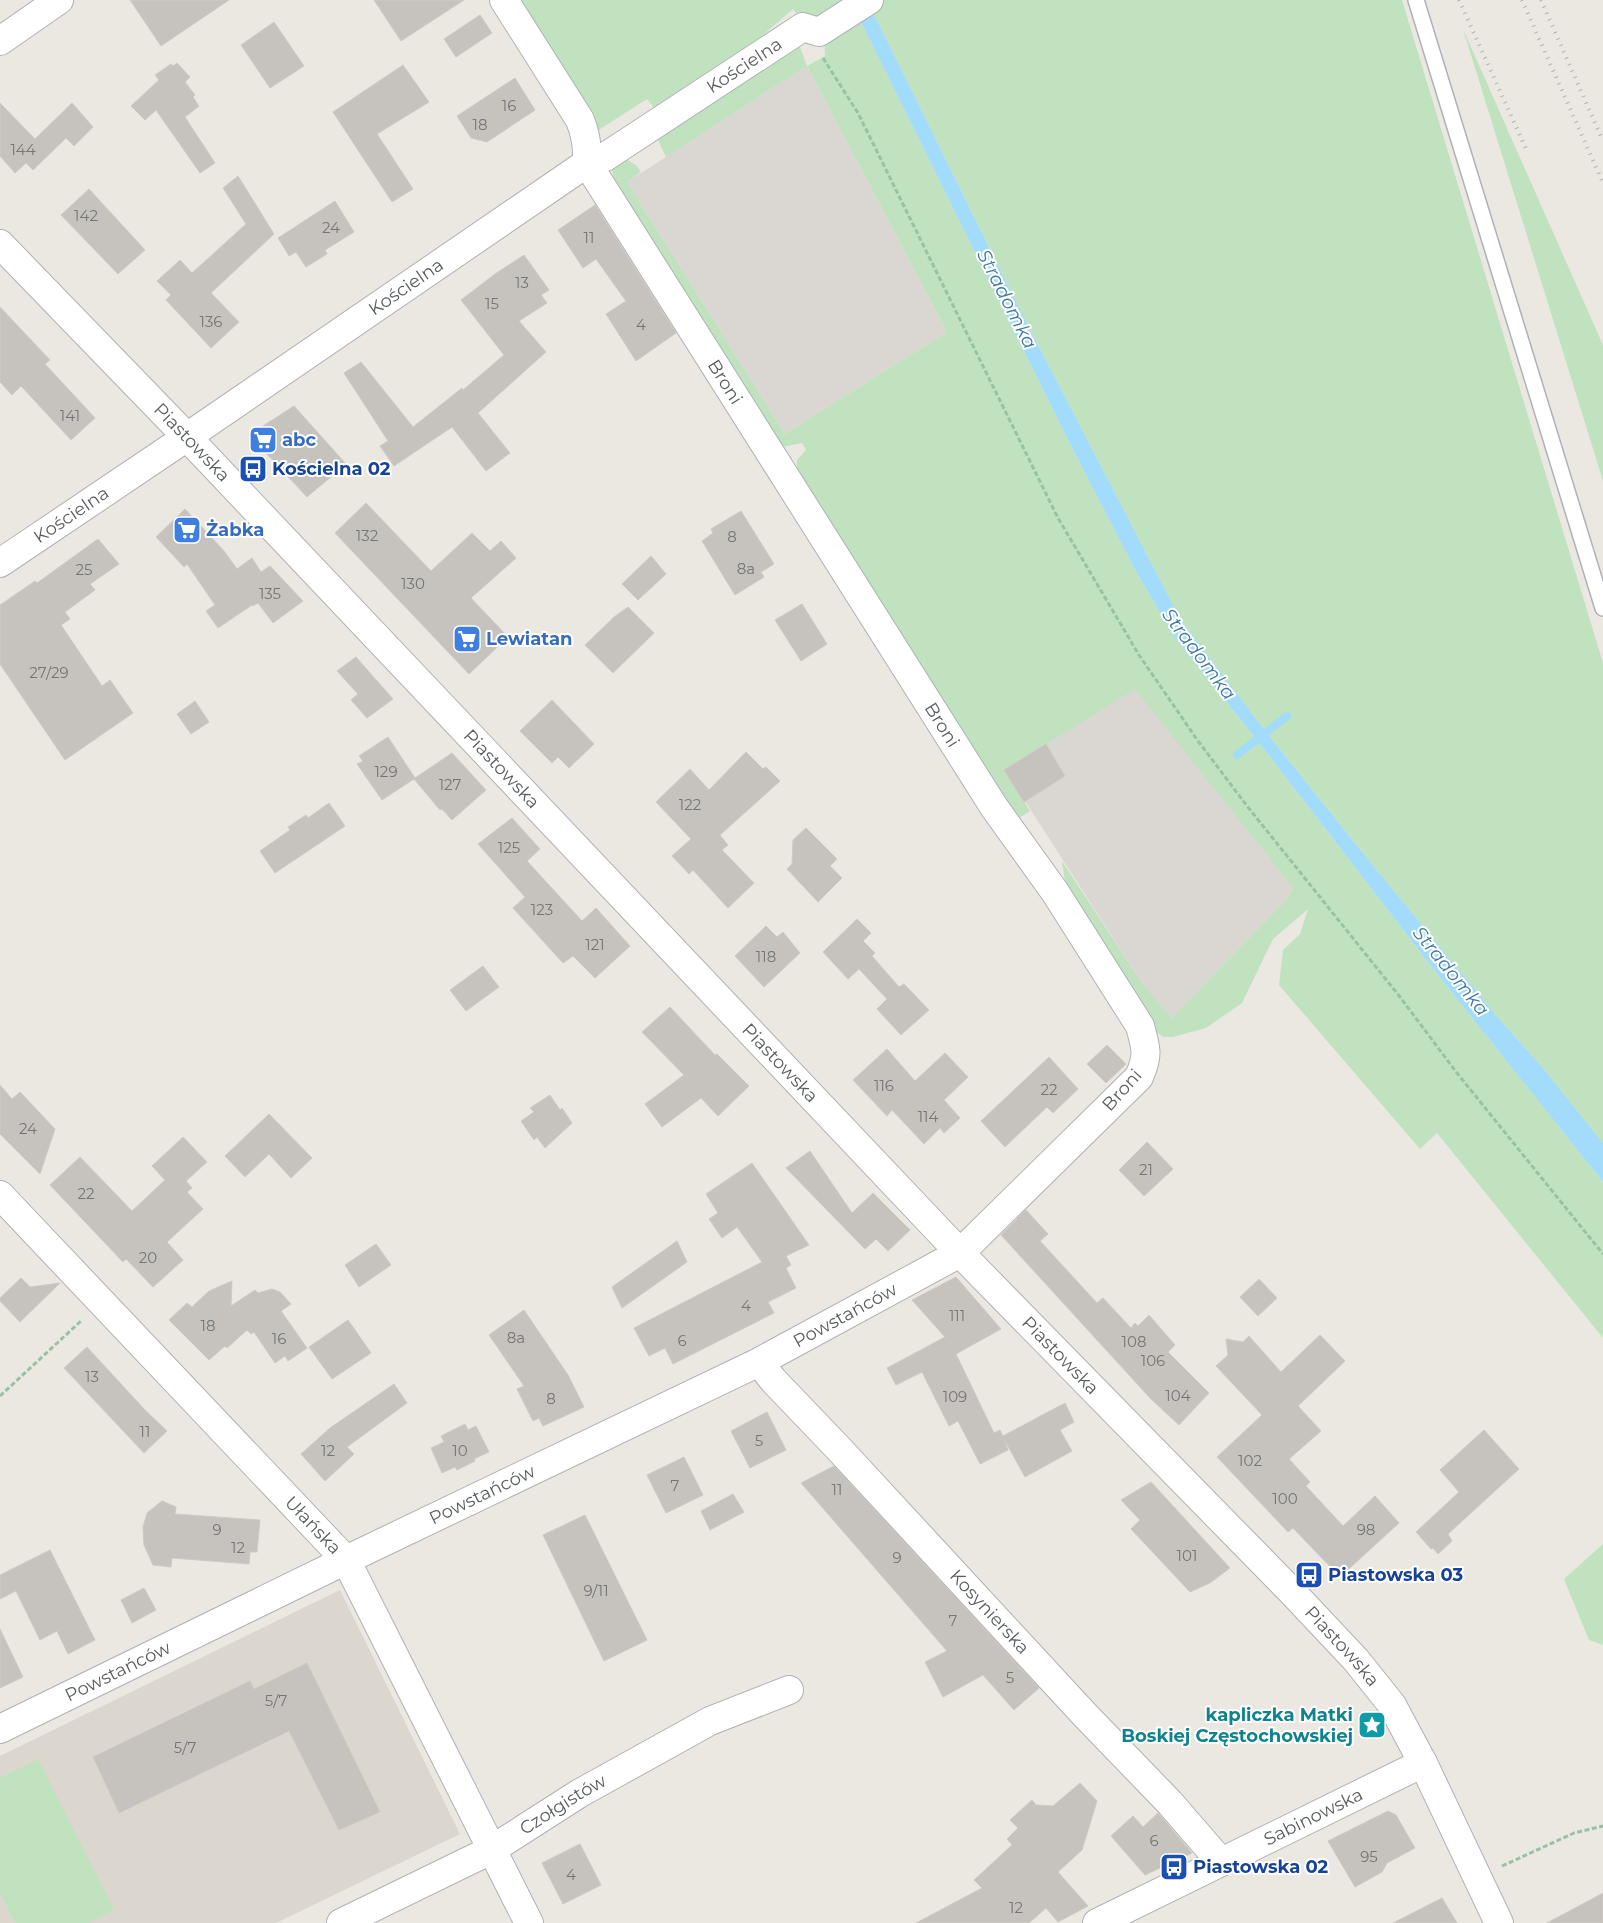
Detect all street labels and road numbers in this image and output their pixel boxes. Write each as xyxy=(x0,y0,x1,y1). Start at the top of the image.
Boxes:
street label: Kościelna xyxy=(702,33,786,98)
street label: Kościelna xyxy=(364,254,448,320)
street label: Broni xyxy=(703,355,747,409)
street label: Piastowska xyxy=(149,398,235,486)
street label: Kościelna xyxy=(30,482,113,548)
street label: Broni xyxy=(920,698,964,752)
street label: Piastowska xyxy=(459,725,544,813)
street label: Piastowska xyxy=(737,1019,823,1107)
street label: Broni xyxy=(1097,1064,1147,1116)
street label: Powstańców xyxy=(789,1278,901,1352)
street label: Piastowska xyxy=(1017,1312,1103,1399)
street label: Powstańców xyxy=(426,1460,539,1529)
street label: Ułańska xyxy=(280,1491,346,1559)
street label: Kosynierska xyxy=(945,1565,1034,1659)
street label: Piastowska xyxy=(1300,1601,1384,1691)
street label: Powstańców xyxy=(61,1636,174,1707)
street label: Czołgistów xyxy=(516,1770,610,1840)
street label: Sabinowska xyxy=(1260,1783,1367,1850)

